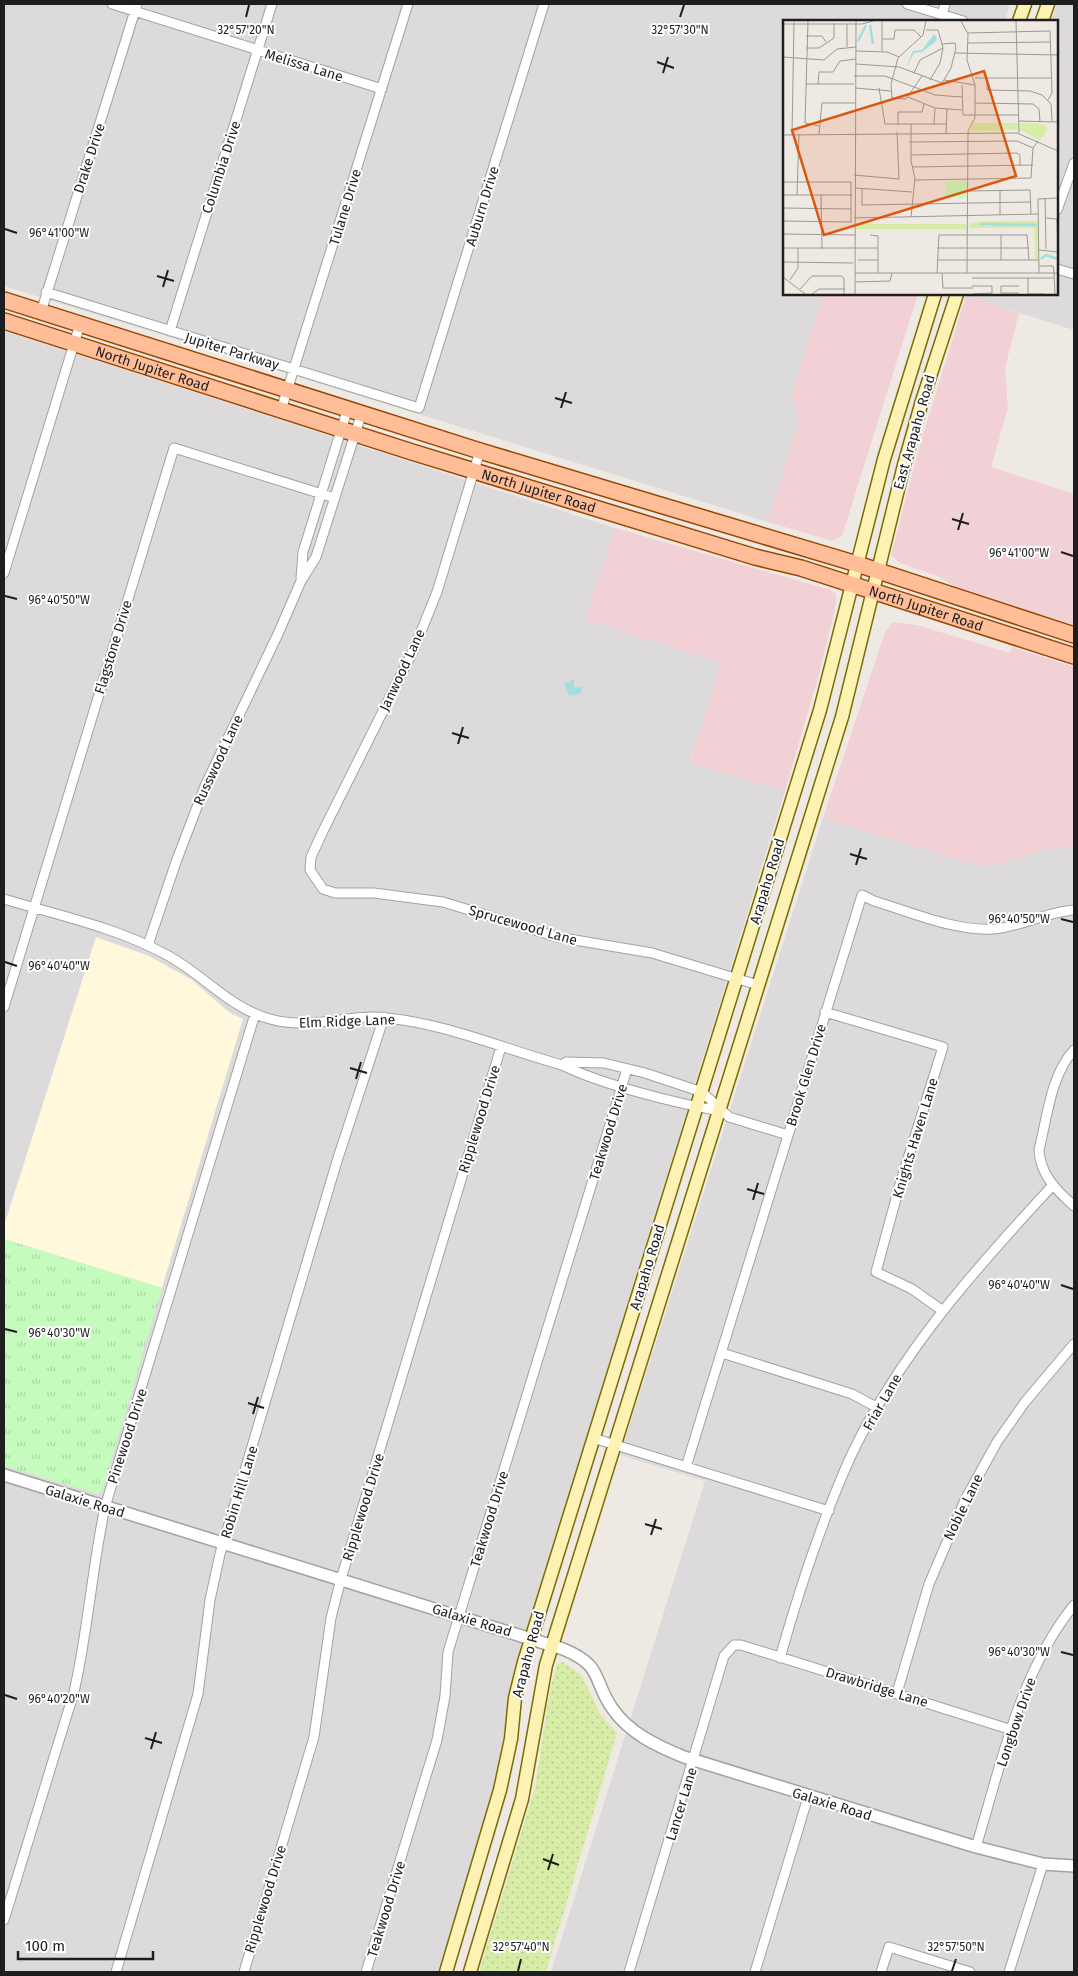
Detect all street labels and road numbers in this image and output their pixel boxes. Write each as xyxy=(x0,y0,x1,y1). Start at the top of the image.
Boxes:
street label: Melissa Lane xyxy=(263,46,345,85)
street label: Columbia Drive xyxy=(198,119,244,216)
street label: Drake Drive xyxy=(70,121,109,195)
street label: Auburn Drive xyxy=(462,164,503,248)
street label: Tulane Drive xyxy=(326,167,365,247)
street label: Jupiter Parkway xyxy=(183,329,281,374)
street label: North Jupiter Road xyxy=(93,343,212,395)
street label: East Arapaho Road xyxy=(890,373,939,492)
street label: North Jupiter Road xyxy=(479,466,598,517)
street label: North Jupiter Road xyxy=(867,582,985,635)
street label: Flagstone Drive xyxy=(91,598,136,696)
street label: Janwood Lane xyxy=(376,626,429,714)
street label: Russwood Lane xyxy=(190,712,247,808)
street label: Arapaho Road xyxy=(746,836,789,926)
street label: Sprucewood Lane xyxy=(467,902,579,949)
street label: Elm Ridge Lane xyxy=(298,1011,396,1032)
street label: Brook Glen Drive xyxy=(783,1022,830,1128)
street label: Ripplewood Drive xyxy=(455,1063,504,1175)
street label: Knights Haven Lane xyxy=(889,1076,942,1200)
street label: Teakwood Drive xyxy=(586,1082,631,1182)
street label: Arapaho Road xyxy=(626,1222,669,1312)
street label: Friar Lane xyxy=(859,1371,905,1434)
street label: Pinewood Drive xyxy=(104,1386,151,1486)
street label: Robin Hill Lane xyxy=(217,1444,262,1541)
street label: Ripplewood Drive xyxy=(339,1451,388,1563)
street label: Teakwood Drive xyxy=(467,1469,512,1569)
street label: Noble Lane xyxy=(940,1471,987,1543)
street label: Galaxie Road xyxy=(43,1481,127,1522)
street label: Galaxie Road xyxy=(430,1600,514,1641)
street label: Arapaho Road xyxy=(509,1609,548,1699)
street label: Drawbridge Lane xyxy=(824,1664,930,1711)
street label: Longbow Drive xyxy=(993,1675,1040,1769)
street label: Lancer Lane xyxy=(662,1765,701,1843)
street label: Galaxie Road xyxy=(790,1784,874,1825)
street label: Ripplewood Drive xyxy=(241,1843,290,1955)
street label: Teakwood Drive xyxy=(364,1859,409,1959)

